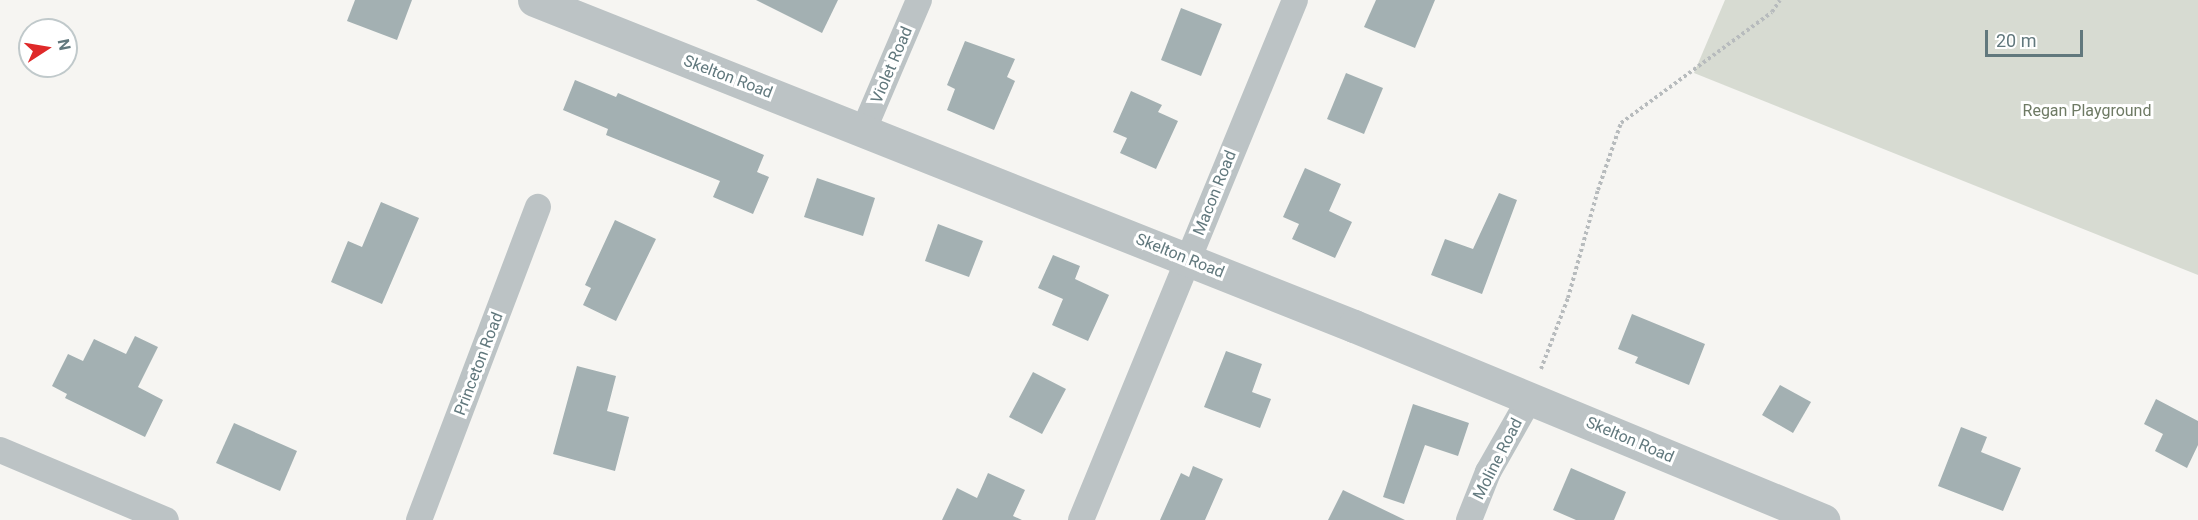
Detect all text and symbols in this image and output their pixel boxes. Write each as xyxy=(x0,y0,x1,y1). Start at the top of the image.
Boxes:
north arrow xyxy=(18,18,78,78)
scale bar xyxy=(1988,18,2086,56)
street label: Violet Road xyxy=(867,24,917,106)
text: 20 m xyxy=(1996,30,2036,51)
text: N xyxy=(54,37,75,52)
street label: Skelton Road xyxy=(681,51,775,103)
park label: Regan Playground xyxy=(2023,101,2151,121)
street label: Macon Road xyxy=(1189,148,1241,238)
street label: Skelton Road xyxy=(1133,230,1227,282)
street label: Princeton Road xyxy=(451,310,507,418)
street label: Skelton Road xyxy=(1583,413,1677,467)
street label: Moline Road xyxy=(1469,415,1527,503)

